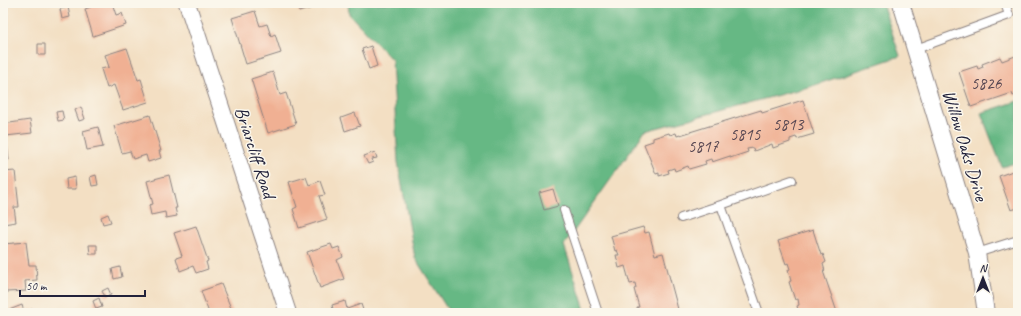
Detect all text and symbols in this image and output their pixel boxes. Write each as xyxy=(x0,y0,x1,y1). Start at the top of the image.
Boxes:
house number: 5826 xyxy=(971,73,1003,94)
street label: Willow Oaks Drive xyxy=(937,87,994,205)
street label: Briarcliff Road xyxy=(229,104,282,204)
house number: 5813 xyxy=(773,114,805,135)
house number: 5815 xyxy=(730,124,762,145)
house number: 5817 xyxy=(688,136,720,157)
north arrow xyxy=(963,258,1003,298)
text: N xyxy=(980,261,989,275)
scale bar xyxy=(20,272,145,298)
text: 50 m xyxy=(26,278,48,294)

